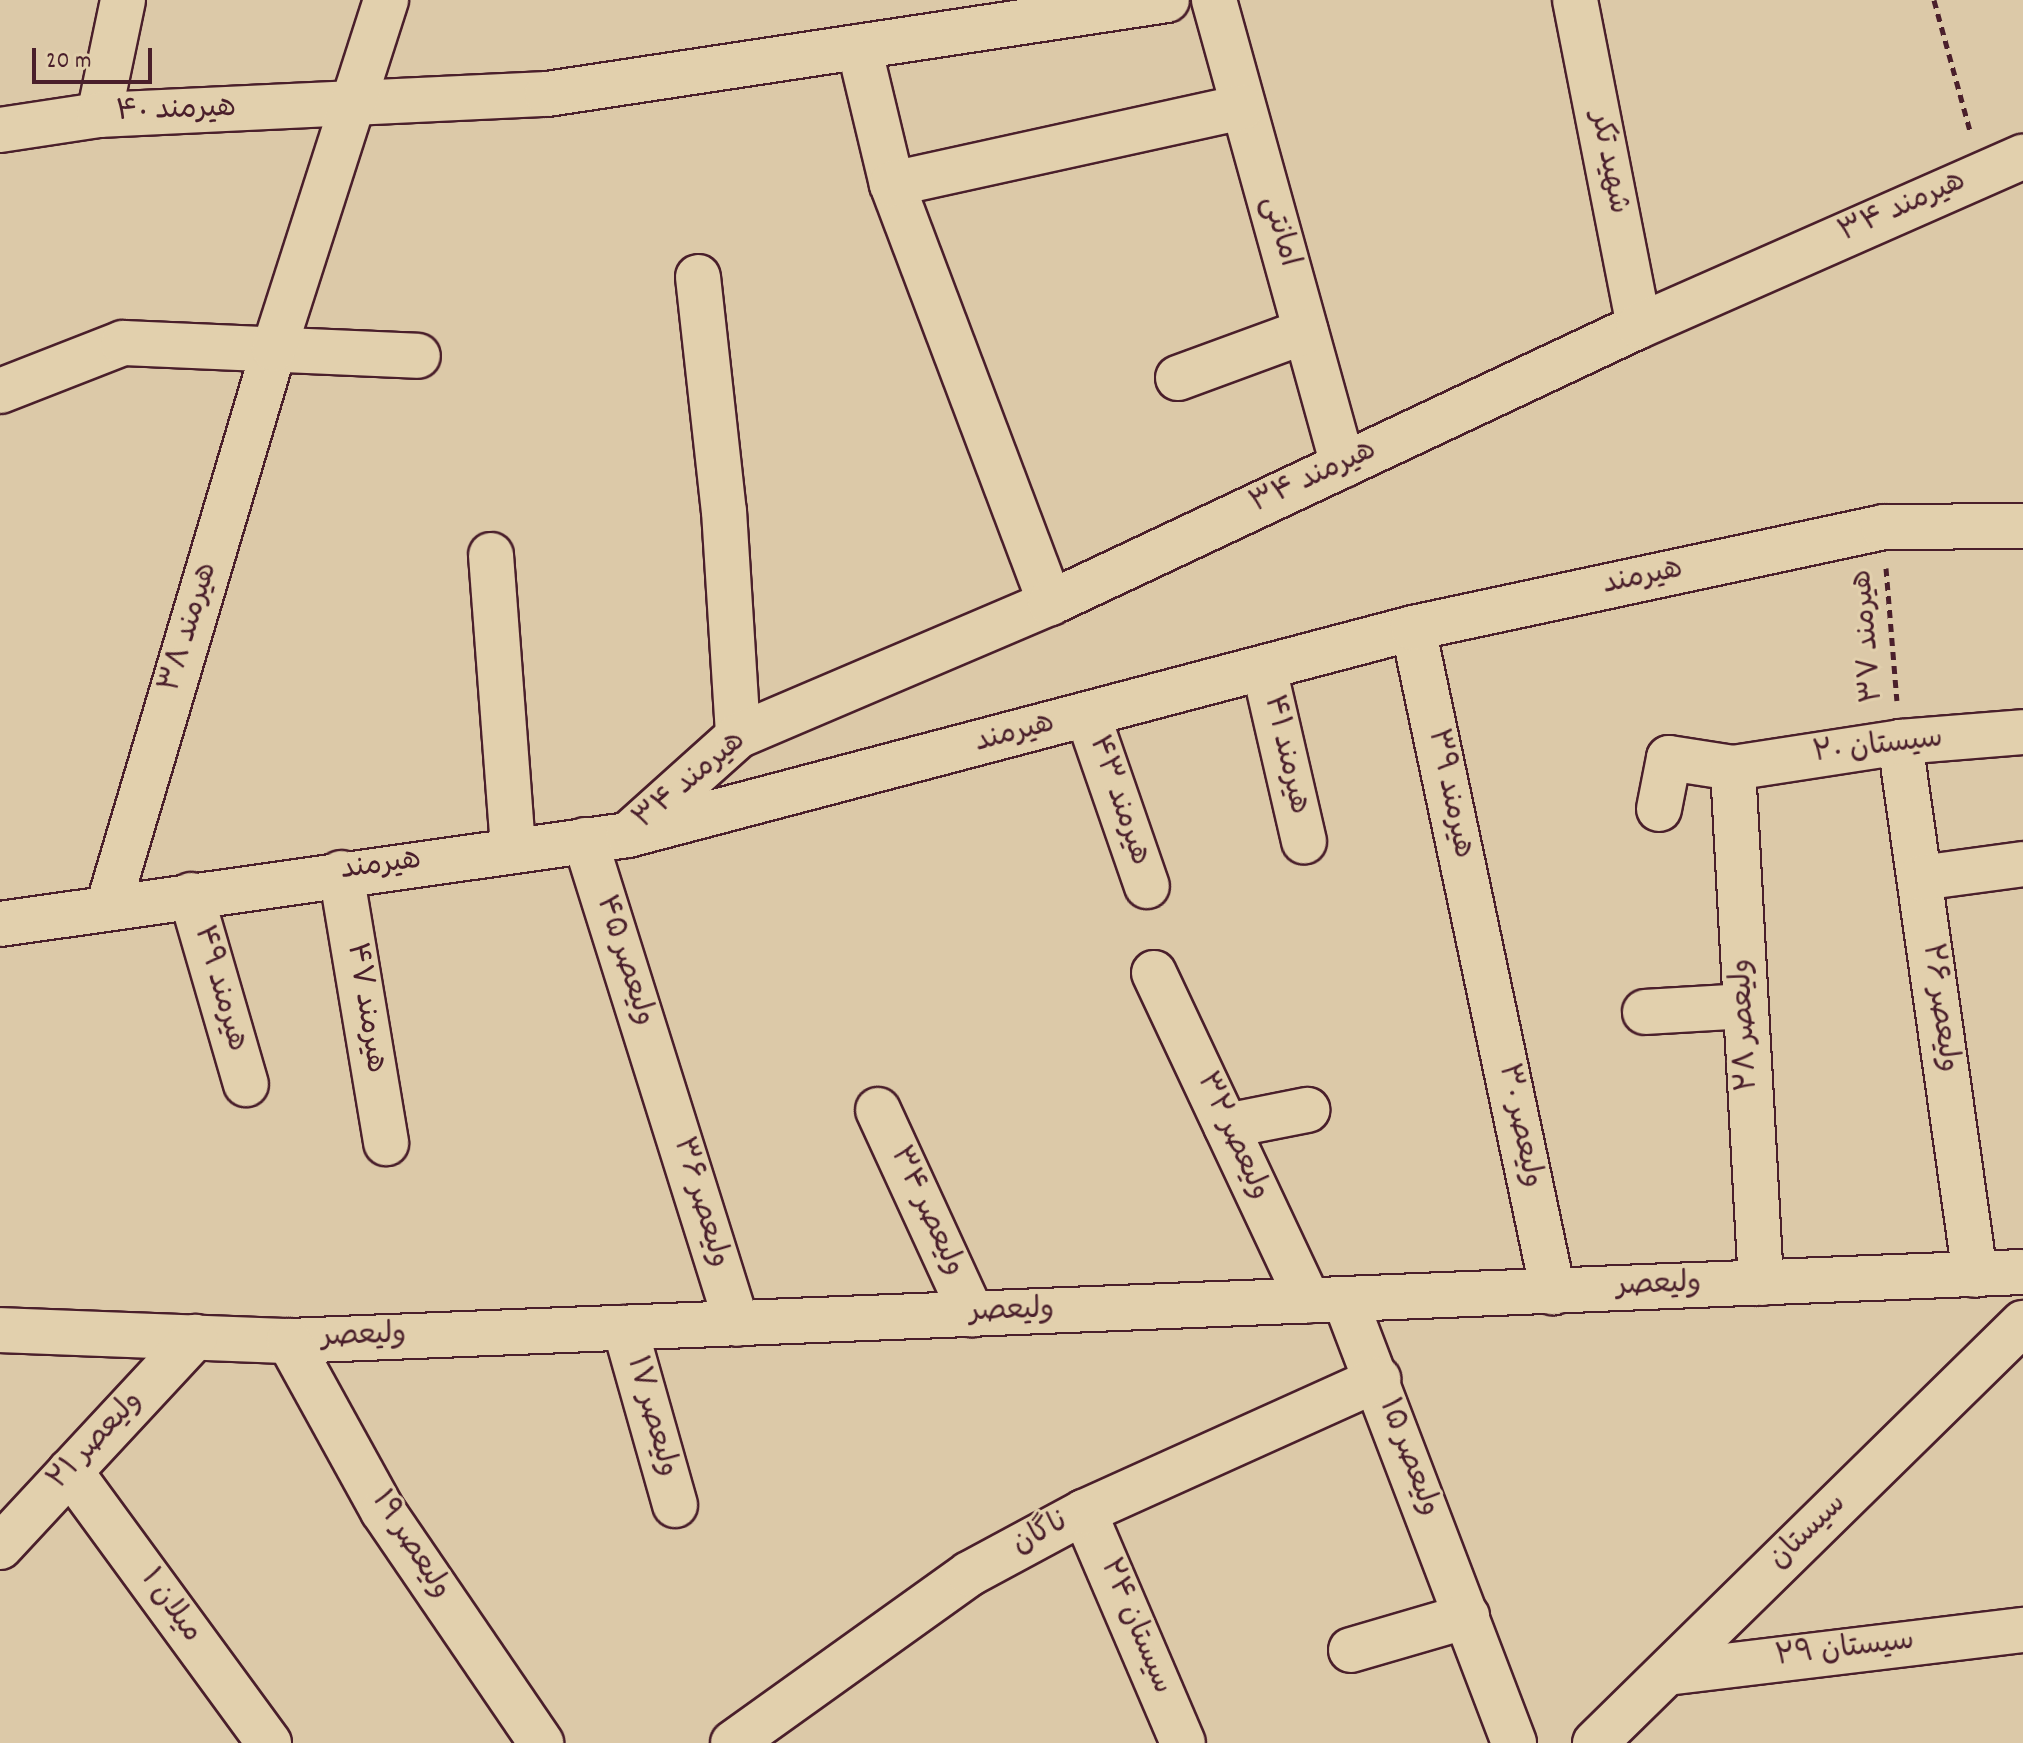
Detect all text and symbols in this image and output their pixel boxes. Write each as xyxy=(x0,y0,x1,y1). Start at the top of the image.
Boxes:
scale bar xyxy=(36,32,156,82)
text: 20 m xyxy=(46,45,92,79)
street label: هیرمند ۴۰ xyxy=(115,92,237,132)
street label: شهید تکر xyxy=(1579,109,1635,217)
street label: هیرمند ۳۴ xyxy=(1834,165,1972,253)
street label: امانتی xyxy=(1251,192,1305,272)
street label: هیرمند ۳۴ xyxy=(1245,434,1383,524)
street label: هیرمند xyxy=(1600,553,1686,605)
street label: هیرمند ۳۸ xyxy=(154,559,228,697)
street label: هیرمند ۳۷ xyxy=(1846,568,1894,704)
street label: هیرمند ۴۱ xyxy=(1253,692,1315,818)
street label: هیرمند xyxy=(971,707,1059,763)
street label: سیستان ۲۰ xyxy=(1811,722,1945,774)
street label: هیرمند ۳۴ xyxy=(628,725,754,839)
street label: هیرمند ۳۹ xyxy=(1417,726,1479,862)
street label: هیرمند ۴۳ xyxy=(1078,731,1156,871)
street label: هیرمند xyxy=(338,844,424,890)
street label: ولیعصر ۴۵ xyxy=(585,891,661,1031)
street label: هیرمند ۴۹ xyxy=(183,922,253,1056)
street label: هیرمند ۴۷ xyxy=(336,940,392,1076)
street label: ولیعصر ۲۶ xyxy=(1911,941,1965,1075)
street label: ولیعصر ۲۸ xyxy=(1726,958,1768,1092)
street label: ولیعصر ۳۰ xyxy=(1487,1061,1549,1191)
street label: ولیعصر ۳۲ xyxy=(1186,1068,1276,1206)
street label: ولیعصر ۳۶ xyxy=(662,1134,736,1272)
street label: ولیعصر ۳۴ xyxy=(879,1142,971,1282)
street label: ولیعصر xyxy=(1616,1268,1702,1306)
street label: ولیعصر xyxy=(969,1294,1055,1332)
street label: ولیعصر xyxy=(321,1319,407,1357)
street label: ولیعصر ۱۷ xyxy=(616,1353,684,1481)
street label: ولیعصر ۲۱ xyxy=(42,1385,152,1499)
street label: ولیعصر ۱۵ xyxy=(1368,1394,1446,1522)
street label: ولیعصر ۱۹ xyxy=(361,1485,457,1607)
street label: سیستان xyxy=(1763,1487,1855,1579)
street label: ناگان xyxy=(1007,1506,1075,1564)
street label: سیستان ۲۴ xyxy=(1089,1554,1179,1700)
street label: میلان ۱ xyxy=(130,1563,208,1651)
street label: سیستان ۲۹ xyxy=(1773,1625,1917,1677)

